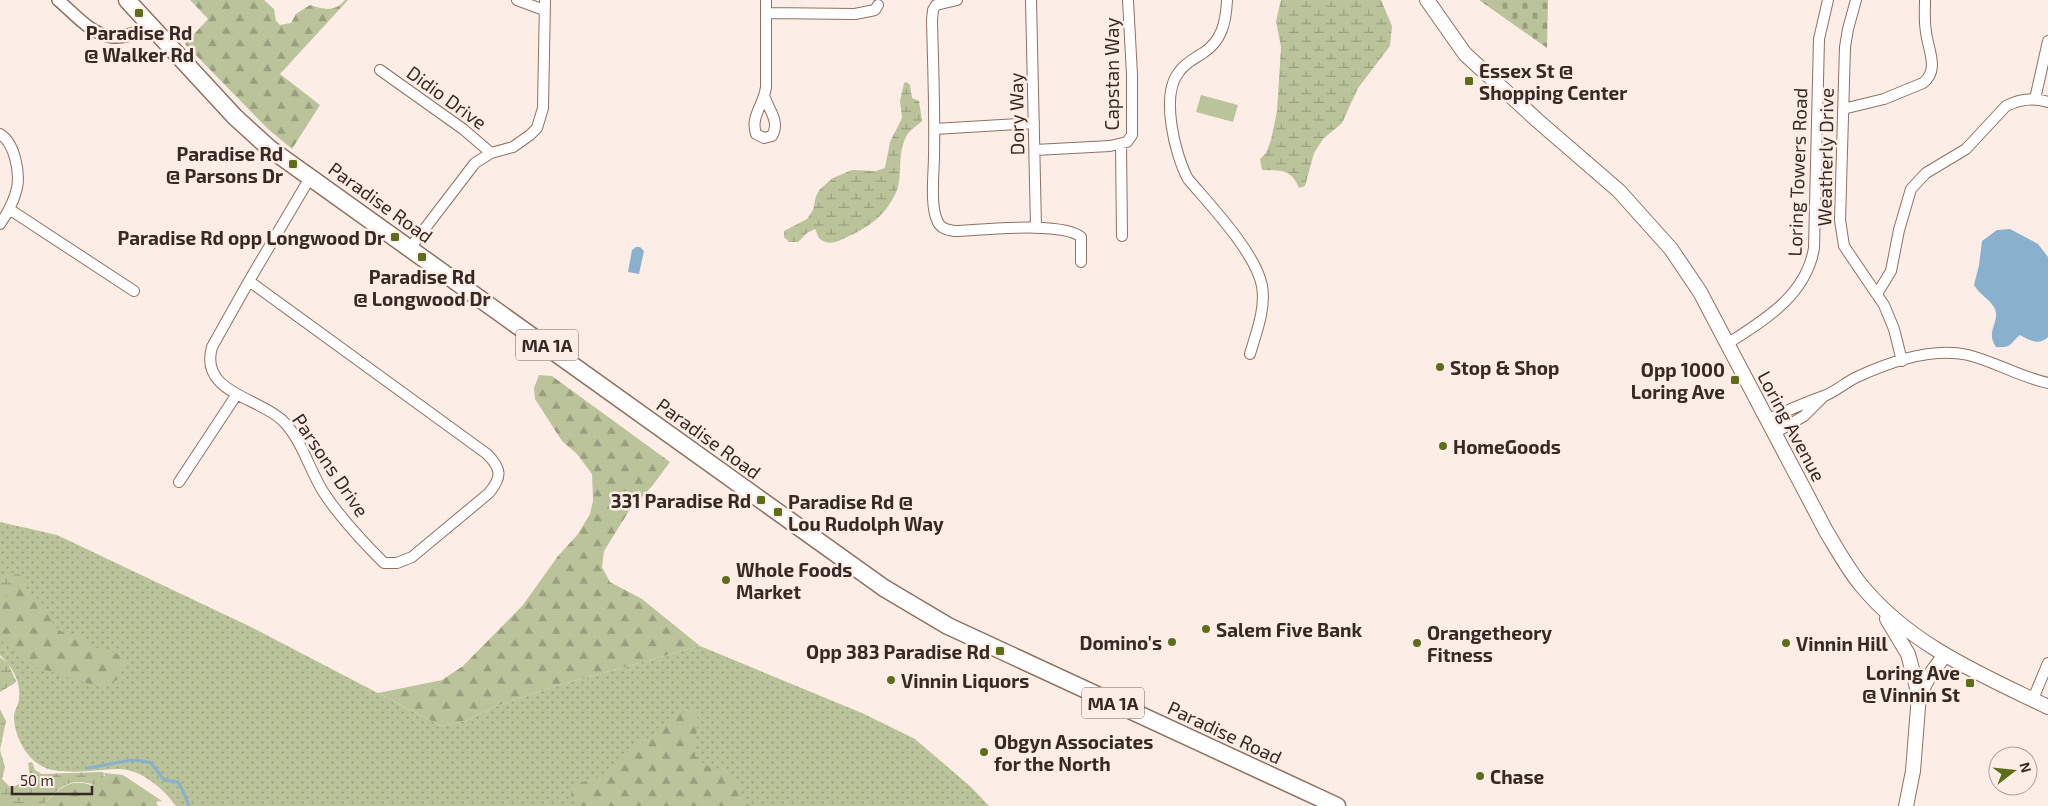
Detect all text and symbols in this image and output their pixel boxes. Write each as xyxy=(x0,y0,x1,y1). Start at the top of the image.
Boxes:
marker: Paradise Rd @ Walker Rd xyxy=(133,7,145,19)
street label: Capstan Way xyxy=(1100,18,1123,130)
place label: Paradise Rd @ Walker Rd xyxy=(84,21,194,66)
place label: Essex St @ Shopping Center xyxy=(1479,59,1627,104)
street label: Didio Drive xyxy=(403,60,491,134)
street label: Dory Way xyxy=(1004,72,1028,156)
marker: Essex St @ Shopping Center xyxy=(1463,75,1475,87)
street label: Loring Towers Road xyxy=(1783,87,1811,257)
street label: Weatherly Drive xyxy=(1812,88,1838,226)
place label: Paradise Rd @ Parsons Dr xyxy=(166,142,283,187)
street label: Paradise Road xyxy=(324,157,438,247)
marker: Paradise Rd @ Parsons Dr xyxy=(287,158,299,170)
place label: Paradise Rd opp Longwood Dr xyxy=(117,226,385,249)
marker: Paradise Rd opp Longwood Dr xyxy=(389,231,401,243)
marker: Paradise Rd @ Longwood Dr xyxy=(416,251,428,263)
place label: Paradise Rd @ Longwood Dr xyxy=(353,265,491,310)
road number: MA 1A xyxy=(516,330,578,360)
place label: Stop & Shop xyxy=(1450,356,1559,379)
place label: Opp 1000 Loring Ave xyxy=(1631,358,1725,403)
marker: Stop & Shop xyxy=(1434,361,1446,373)
street label: Loring Avenue xyxy=(1753,367,1831,485)
marker: Opp 1000 Loring Ave xyxy=(1729,374,1741,386)
street label: Paradise Road xyxy=(652,393,766,483)
street label: Parsons Drive xyxy=(288,409,374,521)
place label: HomeGoods xyxy=(1453,435,1561,458)
marker: HomeGoods xyxy=(1437,440,1449,452)
place label: 331 Paradise Rd xyxy=(611,489,751,512)
place label: Paradise Rd @ Lou Rudolph Way xyxy=(788,490,944,536)
marker: 331 Paradise Rd xyxy=(755,494,767,506)
marker: Paradise Rd @ Lou Rudolph Way xyxy=(772,506,784,518)
place label: Whole Foods Market xyxy=(736,558,852,603)
marker: Whole Foods Market xyxy=(720,574,732,586)
place label: Salem Five Bank xyxy=(1216,618,1362,641)
place label: Orangetheory Fitness xyxy=(1427,621,1552,666)
marker: Salem Five Bank xyxy=(1200,623,1212,635)
place label: Domino's xyxy=(1079,631,1162,654)
place label: Vinnin Hill xyxy=(1796,632,1889,655)
marker: Domino's xyxy=(1166,636,1178,648)
marker: Orangetheory Fitness xyxy=(1411,637,1423,649)
marker: Vinnin Hill xyxy=(1780,637,1792,649)
place label: Opp 383 Paradise Rd xyxy=(806,640,990,663)
marker: Opp 383 Paradise Rd xyxy=(994,645,1006,657)
place label: Loring Ave @ Vinnin St xyxy=(1862,661,1960,706)
place label: Vinnin Liquors xyxy=(901,669,1029,692)
marker: Vinnin Liquors xyxy=(885,674,897,686)
marker: Loring Ave @ Vinnin St xyxy=(1964,677,1976,689)
road number: MA 1A xyxy=(1082,688,1144,718)
street label: Paradise Road xyxy=(1164,696,1286,768)
place label: Obgyn Associates for the North xyxy=(994,730,1153,775)
marker: Obgyn Associates for the North xyxy=(978,746,990,758)
north arrow xyxy=(1988,746,2038,796)
text: N xyxy=(2016,760,2036,774)
scale bar xyxy=(12,764,92,796)
place label: Chase xyxy=(1490,765,1545,788)
marker: Chase xyxy=(1474,770,1486,782)
text: 50 m xyxy=(20,771,54,789)

